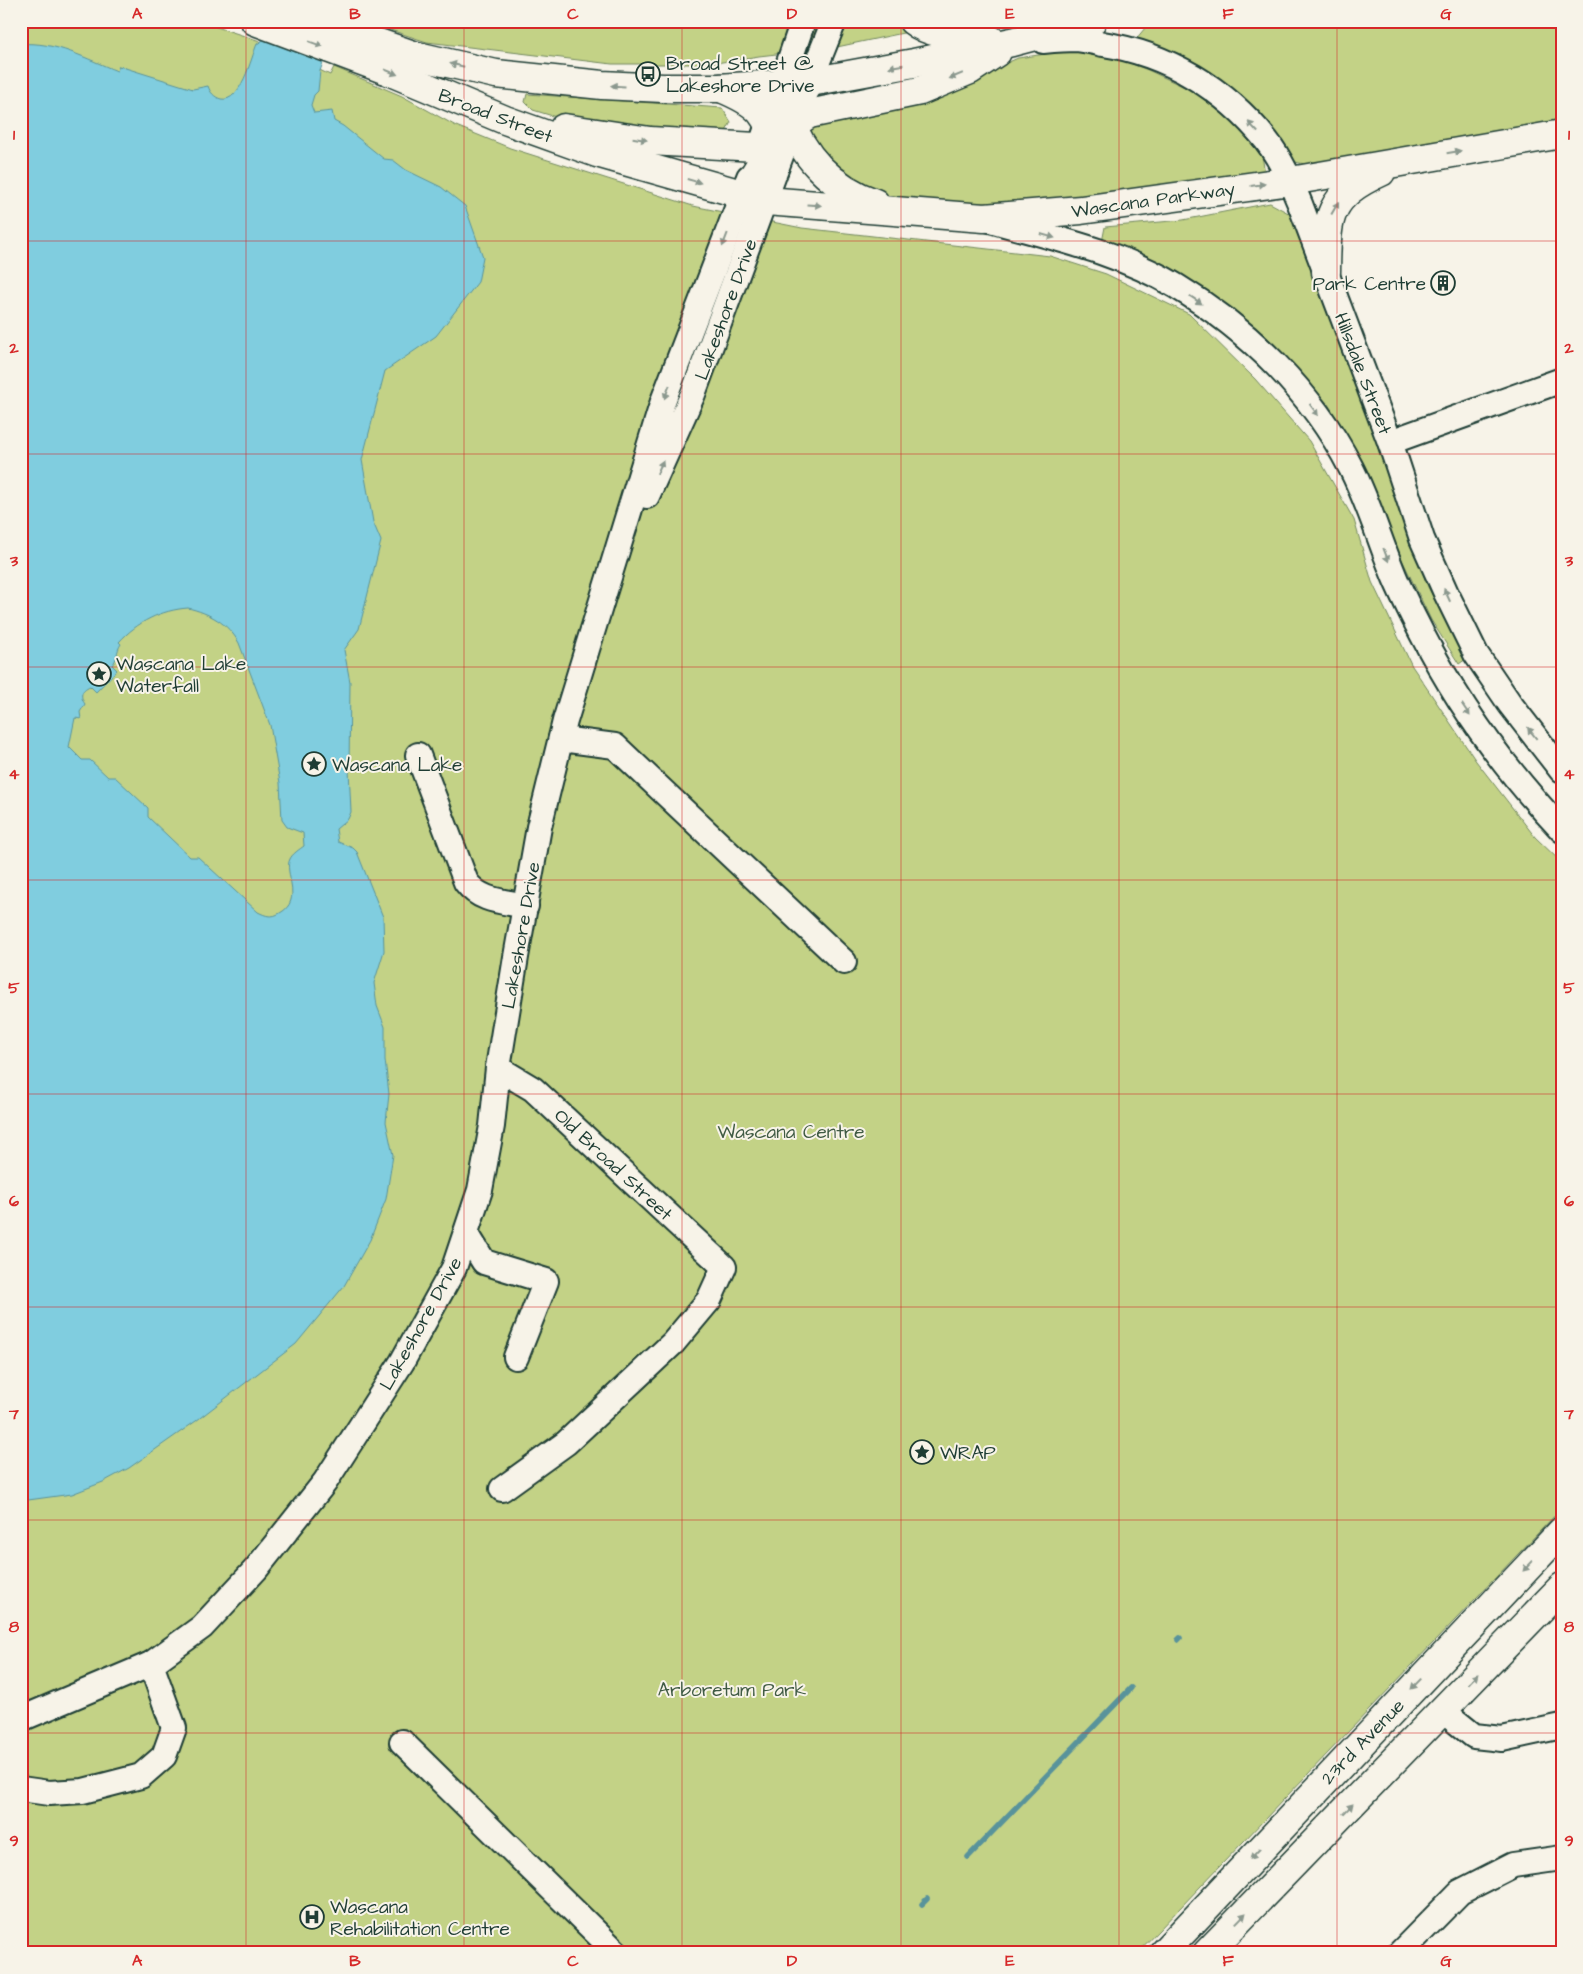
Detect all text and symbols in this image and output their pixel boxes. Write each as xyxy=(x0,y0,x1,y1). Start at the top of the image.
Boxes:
text: A xyxy=(132,3,143,25)
text: B xyxy=(349,3,361,25)
text: C xyxy=(567,3,579,25)
text: D xyxy=(787,3,798,25)
text: E xyxy=(1005,3,1015,25)
text: F xyxy=(1222,3,1234,25)
text: G xyxy=(1440,3,1452,25)
one-way arrow xyxy=(309,41,324,48)
place label: Broad Street @ Lakeshore Drive xyxy=(666,51,815,100)
one-way arrow xyxy=(450,61,465,69)
bus stop icon: Broad Street @ Lakeshore Drive xyxy=(635,61,661,87)
one-way arrow xyxy=(888,63,904,71)
one-way arrow xyxy=(384,68,399,76)
one-way arrow xyxy=(948,72,963,80)
one-way arrow xyxy=(610,81,626,89)
street label: Broad Street xyxy=(434,82,557,151)
one-way arrow xyxy=(1247,121,1259,133)
text: 1 xyxy=(13,124,16,146)
text: 1 xyxy=(1568,124,1571,146)
one-way arrow xyxy=(633,136,649,144)
one-way arrow xyxy=(1446,148,1462,156)
street label: Wascana Parkway xyxy=(1070,176,1237,226)
one-way arrow xyxy=(687,178,702,186)
one-way arrow xyxy=(1250,181,1266,189)
one-way arrow xyxy=(807,201,823,209)
one-way arrow xyxy=(1330,201,1339,214)
one-way arrow xyxy=(720,233,728,247)
one-way arrow xyxy=(1040,233,1055,241)
street label: Lakeshore Drive xyxy=(688,235,765,384)
building icon: Park Centre xyxy=(1430,270,1456,296)
place label: Park Centre xyxy=(1313,271,1426,298)
one-way arrow xyxy=(1189,295,1203,305)
street label: Hillsdale Street xyxy=(1327,309,1398,439)
text: 2 xyxy=(8,337,19,359)
text: 2 xyxy=(1563,337,1574,359)
one-way arrow xyxy=(663,385,671,400)
one-way arrow xyxy=(1309,403,1319,417)
one-way arrow xyxy=(657,460,665,474)
one-way arrow xyxy=(1382,548,1390,563)
text: 3 xyxy=(9,550,19,572)
text: 3 xyxy=(1564,550,1574,572)
one-way arrow xyxy=(1443,588,1451,602)
place label: Wascana Lake Waterfall xyxy=(116,651,246,700)
place icon: Wascana Lake Waterfall xyxy=(86,661,112,687)
one-way arrow xyxy=(1461,703,1471,716)
one-way arrow xyxy=(1527,726,1537,740)
place icon: Wascana Lake xyxy=(301,751,327,777)
place label: Wascana Lake xyxy=(332,752,462,779)
text: 4 xyxy=(9,763,20,785)
text: 4 xyxy=(1564,763,1575,785)
street label: Lakeshore Drive xyxy=(495,860,548,1011)
text: 5 xyxy=(8,977,20,999)
text: 5 xyxy=(1563,977,1575,999)
street label: Old Broad Street xyxy=(548,1103,679,1227)
park label: Wascana Centre xyxy=(717,1119,865,1146)
text: 6 xyxy=(9,1190,19,1212)
text: 6 xyxy=(1564,1190,1574,1212)
street label: Lakeshore Drive xyxy=(373,1252,469,1395)
text: 7 xyxy=(8,1403,19,1425)
text: 7 xyxy=(1563,1403,1574,1425)
place icon: WRAP xyxy=(909,1439,935,1465)
place label: WRAP xyxy=(940,1440,996,1467)
one-way arrow xyxy=(1522,1560,1534,1572)
text: 8 xyxy=(9,1616,20,1638)
text: 8 xyxy=(1564,1616,1575,1638)
one-way arrow xyxy=(1467,1674,1479,1686)
park label: Arboretum Park xyxy=(658,1677,807,1704)
one-way arrow xyxy=(1410,1678,1422,1690)
street label: 23rd Avenue xyxy=(1315,1693,1411,1791)
one-way arrow xyxy=(1342,1803,1354,1815)
text: 9 xyxy=(9,1830,19,1852)
text: 9 xyxy=(1564,1830,1574,1852)
one-way arrow xyxy=(1249,1848,1261,1860)
place label: Wascana Rehabilitation Centre xyxy=(330,1894,510,1943)
hospital icon: Wascana Rehabilitation Centre xyxy=(299,1904,325,1930)
one-way arrow xyxy=(1235,1912,1247,1924)
text: A xyxy=(132,1950,143,1972)
text: B xyxy=(349,1950,361,1972)
text: C xyxy=(567,1950,579,1972)
text: D xyxy=(787,1950,798,1972)
text: E xyxy=(1005,1950,1015,1972)
text: F xyxy=(1222,1950,1234,1972)
text: G xyxy=(1440,1950,1452,1972)

